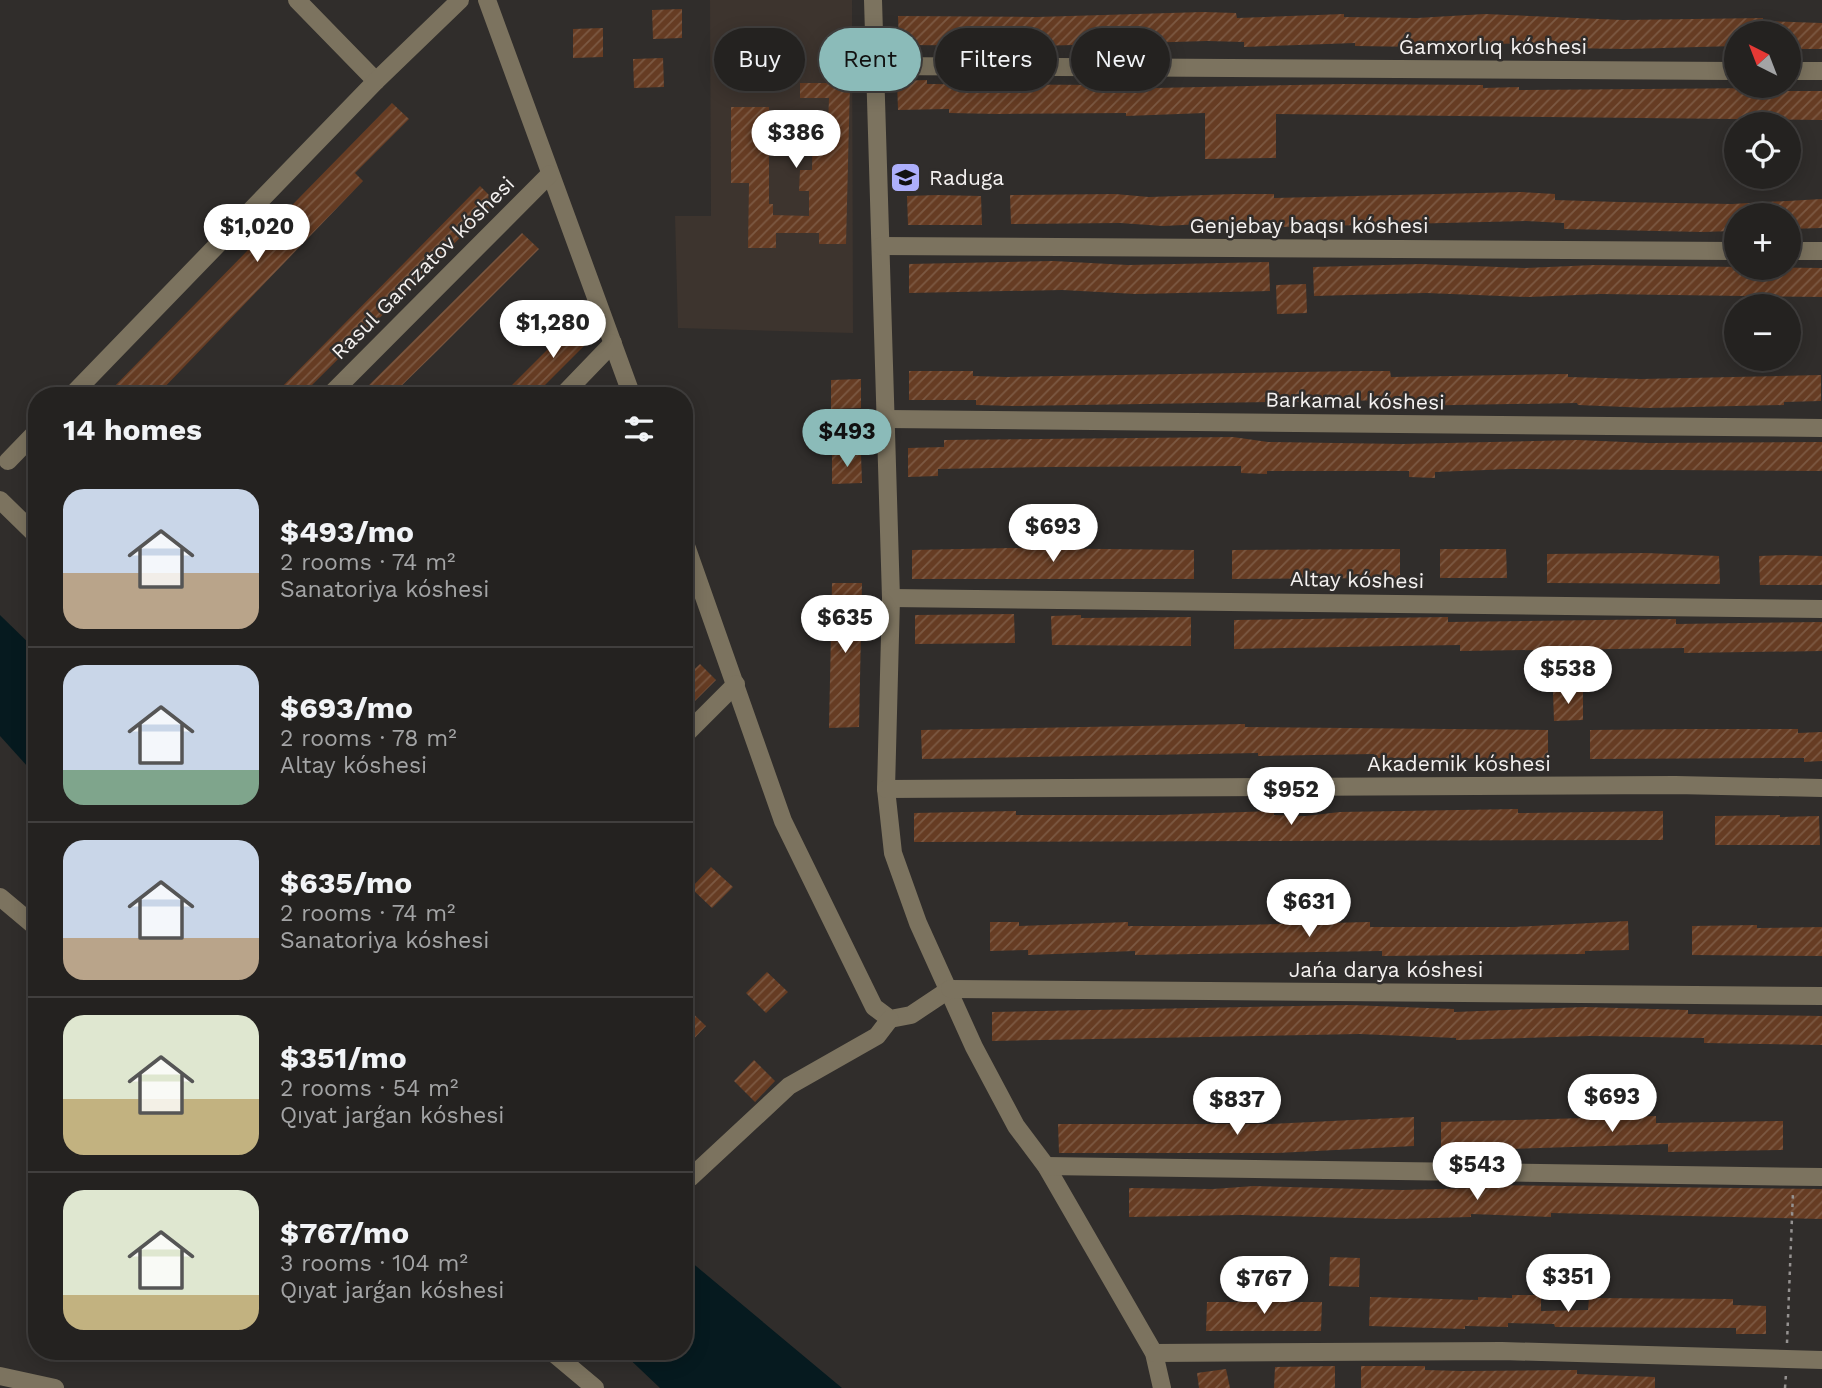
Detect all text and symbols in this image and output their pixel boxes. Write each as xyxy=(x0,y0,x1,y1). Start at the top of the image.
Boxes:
north arrow xyxy=(1724,21,1801,98)
map controls xyxy=(1724,21,1801,371)
chip: Buy xyxy=(714,28,805,91)
chip: Rent xyxy=(819,28,921,91)
chip: Filters xyxy=(935,28,1057,91)
chip: New xyxy=(1071,28,1170,91)
street label: Ǵamxorlıq kóshesi xyxy=(1399,34,1587,59)
pin: $386 xyxy=(755,110,837,170)
button: locate xyxy=(1724,112,1801,189)
text: $386 xyxy=(768,119,824,146)
school or university icon: Raduga xyxy=(889,161,923,195)
place label: Raduga xyxy=(929,165,1004,190)
street label: Rasul Gamzatov kóshesi xyxy=(326,171,519,364)
button: + xyxy=(1724,203,1801,280)
pin: $1,020 xyxy=(200,204,314,264)
text: $1,020 xyxy=(220,213,294,240)
street label: Genjebay baqsı kóshesi xyxy=(1190,213,1428,238)
button: − xyxy=(1724,294,1801,371)
pin: $1,280 xyxy=(496,300,610,360)
text: $1,280 xyxy=(516,309,590,336)
street label: Barkamal kóshesi xyxy=(1265,386,1445,415)
icon: filters xyxy=(620,410,658,448)
pin: $493 xyxy=(806,410,888,469)
text: 14 homes xyxy=(63,412,202,447)
text: $493 xyxy=(818,418,876,445)
pin: $693 xyxy=(1012,504,1094,564)
text: $693 xyxy=(1025,513,1081,540)
text: $493/mo xyxy=(280,514,414,549)
icon: home xyxy=(119,517,203,601)
text: 2 rooms · 74 m² xyxy=(280,549,455,576)
street label: Altay kóshesi xyxy=(1290,566,1424,593)
text: Sanatoriya kóshesi xyxy=(280,576,489,603)
pin: $635 xyxy=(804,596,886,655)
text: $635 xyxy=(817,604,873,631)
pin: $538 xyxy=(1527,646,1609,706)
text: $538 xyxy=(1540,655,1596,682)
text: $693/mo xyxy=(280,690,413,725)
icon: home xyxy=(119,693,203,777)
text: 2 rooms · 78 m² xyxy=(280,725,457,752)
street label: Akademik kóshesi xyxy=(1367,751,1551,776)
text: Altay kóshesi xyxy=(280,752,427,779)
pin: $952 xyxy=(1250,768,1332,827)
text: $952 xyxy=(1263,776,1319,803)
text: $635/mo xyxy=(280,865,412,900)
icon: home xyxy=(119,868,203,952)
pin: $631 xyxy=(1268,880,1350,939)
text: $631 xyxy=(1283,888,1335,915)
text: 2 rooms · 74 m² xyxy=(280,900,455,927)
text: Sanatoriya kóshesi xyxy=(280,927,489,954)
street label: Jańa darya kóshesi xyxy=(1289,957,1483,982)
text: $351/mo xyxy=(280,1040,407,1075)
icon: home xyxy=(119,1043,203,1127)
pin: $693 xyxy=(1571,1074,1653,1134)
text: 2 rooms · 54 m² xyxy=(280,1075,458,1102)
pin: $837 xyxy=(1196,1078,1278,1137)
text: $693 xyxy=(1584,1083,1640,1110)
text: $837 xyxy=(1209,1086,1265,1113)
text: Qıyat jarǵan kóshesi xyxy=(280,1102,504,1129)
pin: $543 xyxy=(1436,1142,1518,1202)
text: $543 xyxy=(1449,1151,1505,1178)
text: $767/mo xyxy=(280,1215,409,1250)
icon: home xyxy=(119,1218,203,1302)
text: 3 rooms · 104 m² xyxy=(280,1250,468,1277)
pin: $351 xyxy=(1527,1254,1609,1314)
pin: $767 xyxy=(1223,1256,1305,1316)
text: $351 xyxy=(1542,1263,1594,1290)
text: $767 xyxy=(1236,1265,1292,1292)
text: Qıyat jarǵan kóshesi xyxy=(280,1277,504,1304)

